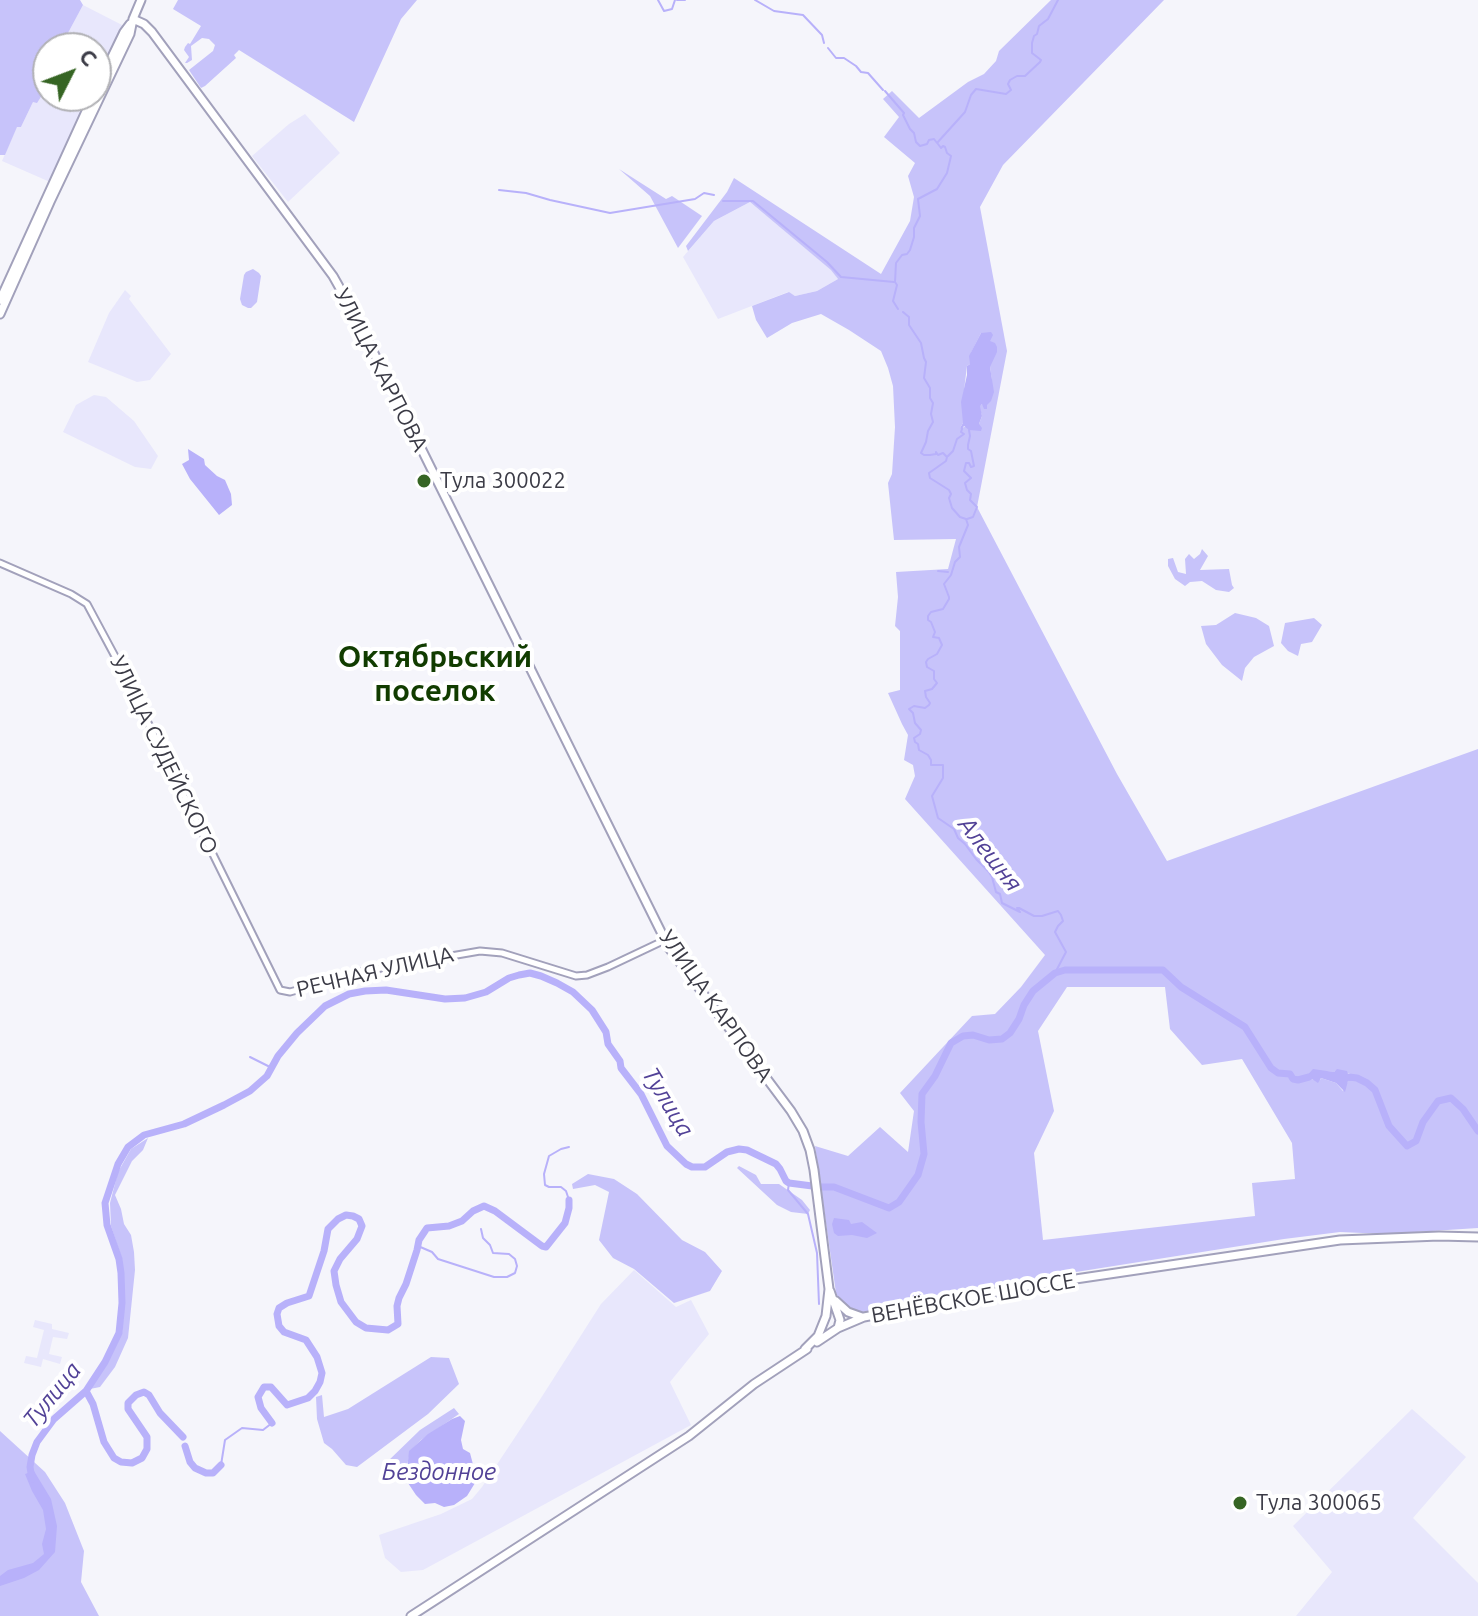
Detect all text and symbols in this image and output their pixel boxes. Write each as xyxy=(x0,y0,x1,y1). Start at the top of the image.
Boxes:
north arrow xyxy=(32,32,112,112)
text: С xyxy=(75,43,103,71)
street label: УЛИЦА КАРПОВА xyxy=(328,284,434,456)
place label: Тула 300022 xyxy=(440,468,566,494)
marker: Тула 300022 xyxy=(415,472,433,490)
district label: Октябрьский поселок xyxy=(338,639,532,710)
street label: УЛИЦА СУДЕЙСКОГО xyxy=(104,652,224,858)
water label: Алешня xyxy=(952,811,1028,897)
street label: УЛИЦА КАРПОВА xyxy=(654,925,778,1087)
street label: РЕЧНАЯ УЛИЦА xyxy=(294,941,456,1003)
water label: Тулица xyxy=(636,1062,700,1142)
street label: ВЕНЁВСКОЕ ШОССЕ xyxy=(869,1267,1077,1329)
water label: Тулица xyxy=(17,1356,87,1434)
water label: Бездонное xyxy=(382,1458,496,1486)
place label: Тула 300065 xyxy=(1256,1490,1382,1516)
marker: Тула 300065 xyxy=(1231,1494,1249,1512)

